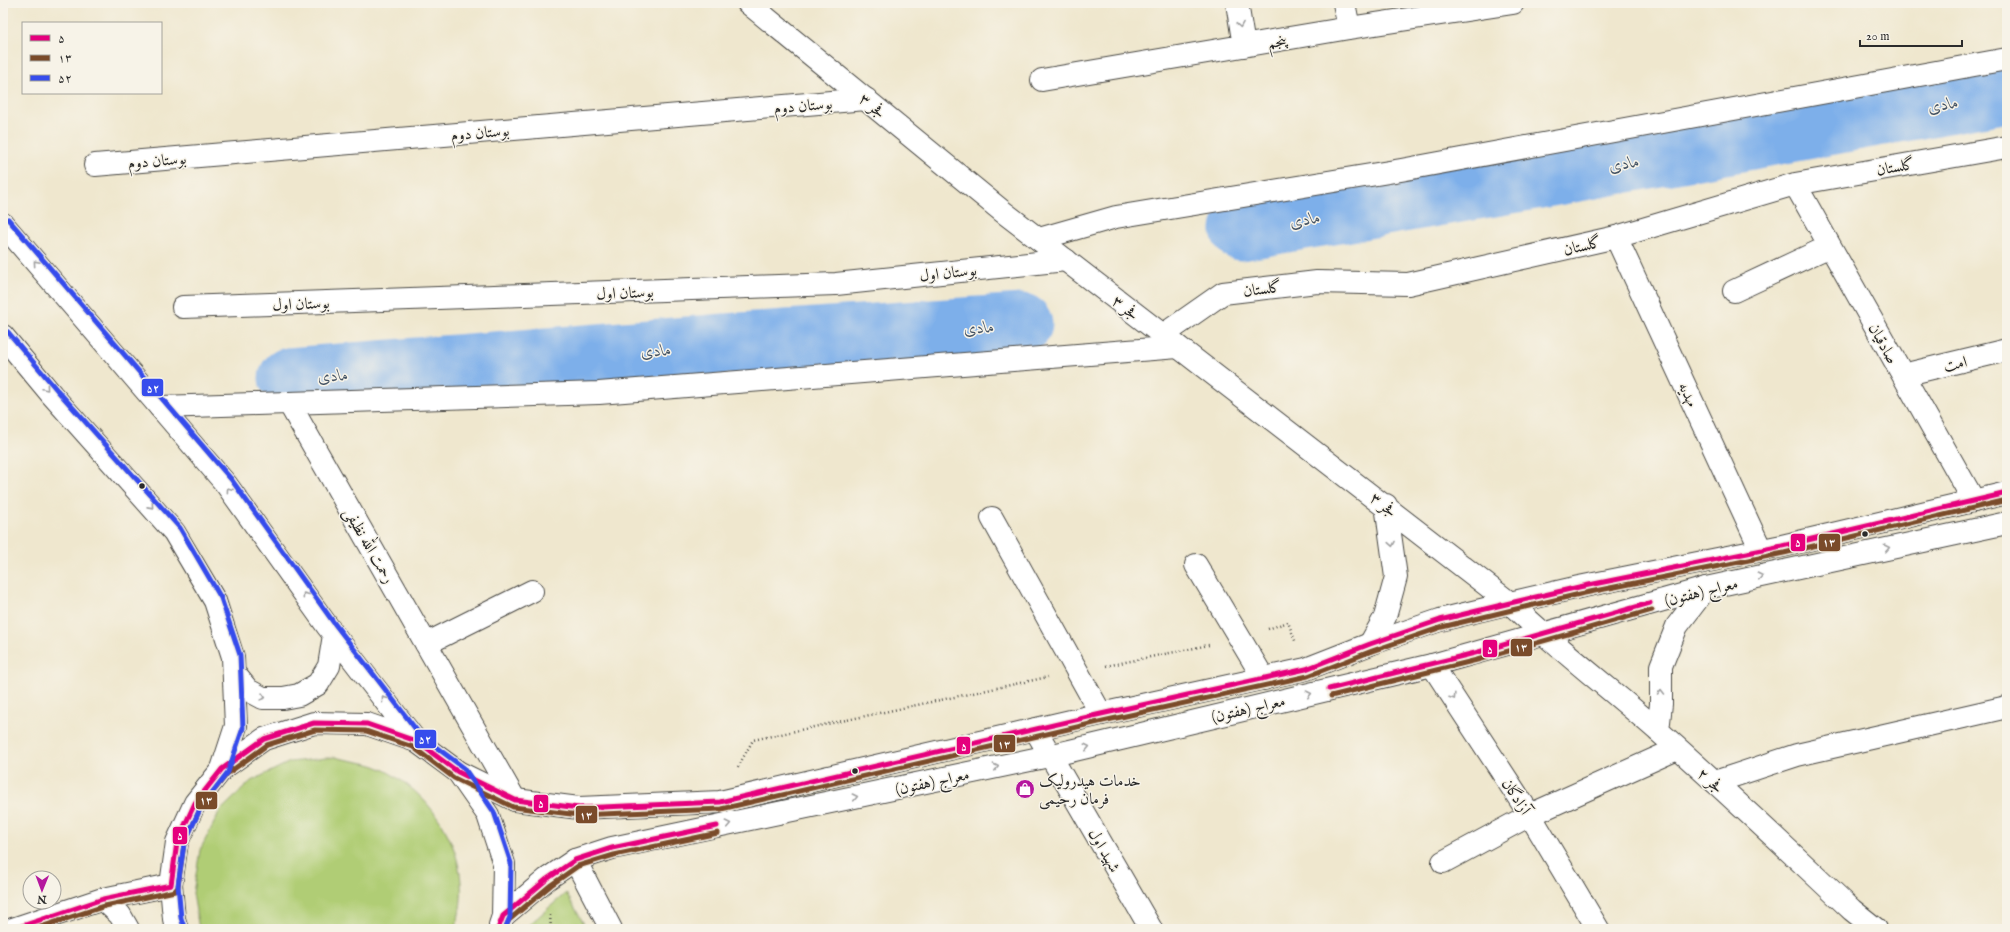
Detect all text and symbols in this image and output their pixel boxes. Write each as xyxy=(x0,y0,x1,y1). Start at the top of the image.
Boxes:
legend xyxy=(22,22,162,94)
one-way arrow xyxy=(1235,22,1244,28)
scale bar xyxy=(1860,22,1962,48)
text: 20 m xyxy=(1866,29,1889,44)
text: ۵ xyxy=(58,31,65,46)
street label: پنجم xyxy=(1266,31,1291,58)
text: ۱۳ xyxy=(58,51,72,66)
text: ۵۲ xyxy=(58,71,72,86)
street label: فجر ۳ xyxy=(854,90,889,123)
water label: مادی xyxy=(1926,92,1960,119)
street label: بوستان دوم xyxy=(773,94,834,123)
street label: بوستان دوم xyxy=(450,121,511,150)
street label: بوستان دوم xyxy=(127,149,188,178)
water label: مادی xyxy=(1607,151,1641,178)
street label: گلستان xyxy=(1875,154,1916,181)
water label: مادی xyxy=(1288,207,1322,234)
street label: گلستان xyxy=(1561,232,1603,261)
one-way arrow xyxy=(34,260,41,268)
street label: بوستان اول xyxy=(919,261,978,287)
street label: گلستان xyxy=(1242,277,1282,302)
street label: بوستان اول xyxy=(596,283,654,305)
street label: فجر ۳ xyxy=(1107,292,1142,325)
street label: بوستان اول xyxy=(272,294,330,316)
water label: مادی xyxy=(963,317,995,340)
street label: صادقیان xyxy=(1863,320,1902,368)
water label: مادی xyxy=(640,340,672,363)
street label: امت xyxy=(1942,353,1969,377)
water label: مادی xyxy=(317,365,349,388)
line badge: ۵۲ xyxy=(141,378,164,397)
street label: مهدیه xyxy=(1673,379,1702,410)
text: ۵۲ xyxy=(147,382,159,396)
one-way arrow xyxy=(41,383,48,390)
unlabelled marker xyxy=(137,481,147,491)
one-way arrow xyxy=(227,487,234,494)
street label: فجر ۳ xyxy=(1365,489,1400,522)
one-way arrow xyxy=(146,501,153,509)
street label: رحمت الله نظیفی xyxy=(338,502,402,588)
unlabelled marker xyxy=(1860,529,1870,539)
line badge: ۵ xyxy=(1790,533,1806,552)
line badge: ۱۳ xyxy=(1818,533,1841,552)
text: ۵ xyxy=(1795,536,1801,550)
text: ۱۳ xyxy=(1823,536,1835,550)
one-way arrow xyxy=(1388,540,1396,547)
one-way arrow xyxy=(1884,545,1890,553)
one-way arrow xyxy=(1756,572,1763,581)
street label: معراج (هفتون) xyxy=(1663,574,1741,615)
one-way arrow xyxy=(303,593,310,600)
line badge: ۱۳ xyxy=(1510,638,1533,657)
line badge: ۵ xyxy=(1482,639,1498,658)
text: ۱۳ xyxy=(1515,641,1527,655)
text: ۵ xyxy=(1487,643,1493,657)
one-way arrow xyxy=(1657,689,1665,695)
one-way arrow xyxy=(1305,690,1312,699)
one-way arrow xyxy=(260,692,267,700)
street label: معراج (هفتون) xyxy=(1210,692,1288,731)
one-way arrow xyxy=(1449,693,1456,700)
one-way arrow xyxy=(381,696,388,703)
line badge: ۵۲ xyxy=(414,729,437,749)
text: ۵۲ xyxy=(419,733,431,747)
line badge: ۱۳ xyxy=(993,734,1016,753)
line badge: ۵ xyxy=(956,736,971,755)
text: ۱۳ xyxy=(998,738,1010,752)
text: ۵ xyxy=(961,740,967,754)
one-way arrow xyxy=(1084,743,1091,751)
one-way arrow xyxy=(993,764,999,772)
street label: فجر ۲ xyxy=(1692,764,1727,799)
street label: معراج (هفتون) xyxy=(894,765,972,803)
unlabelled marker xyxy=(850,766,860,776)
place label: خدمات هیدرولیک فرمان رحیمی xyxy=(1039,772,1141,810)
street label: آزادگان xyxy=(1496,775,1536,820)
shop icon: خدمات هیدرولیک فرمان رحیمی xyxy=(1014,778,1036,800)
line badge: ۱۳ xyxy=(195,791,218,810)
one-way arrow xyxy=(852,793,858,801)
text: ۱۳ xyxy=(200,794,212,808)
line badge: ۵ xyxy=(533,794,549,813)
text: ۵ xyxy=(538,797,544,811)
line badge: ۱۳ xyxy=(575,805,598,824)
text: ۱۳ xyxy=(580,809,592,823)
one-way arrow xyxy=(725,820,731,828)
line badge: ۵ xyxy=(172,826,188,845)
street label: شهید اول xyxy=(1083,826,1124,876)
text: ۵ xyxy=(177,829,183,843)
north arrow xyxy=(22,870,62,910)
text: N xyxy=(36,892,48,906)

